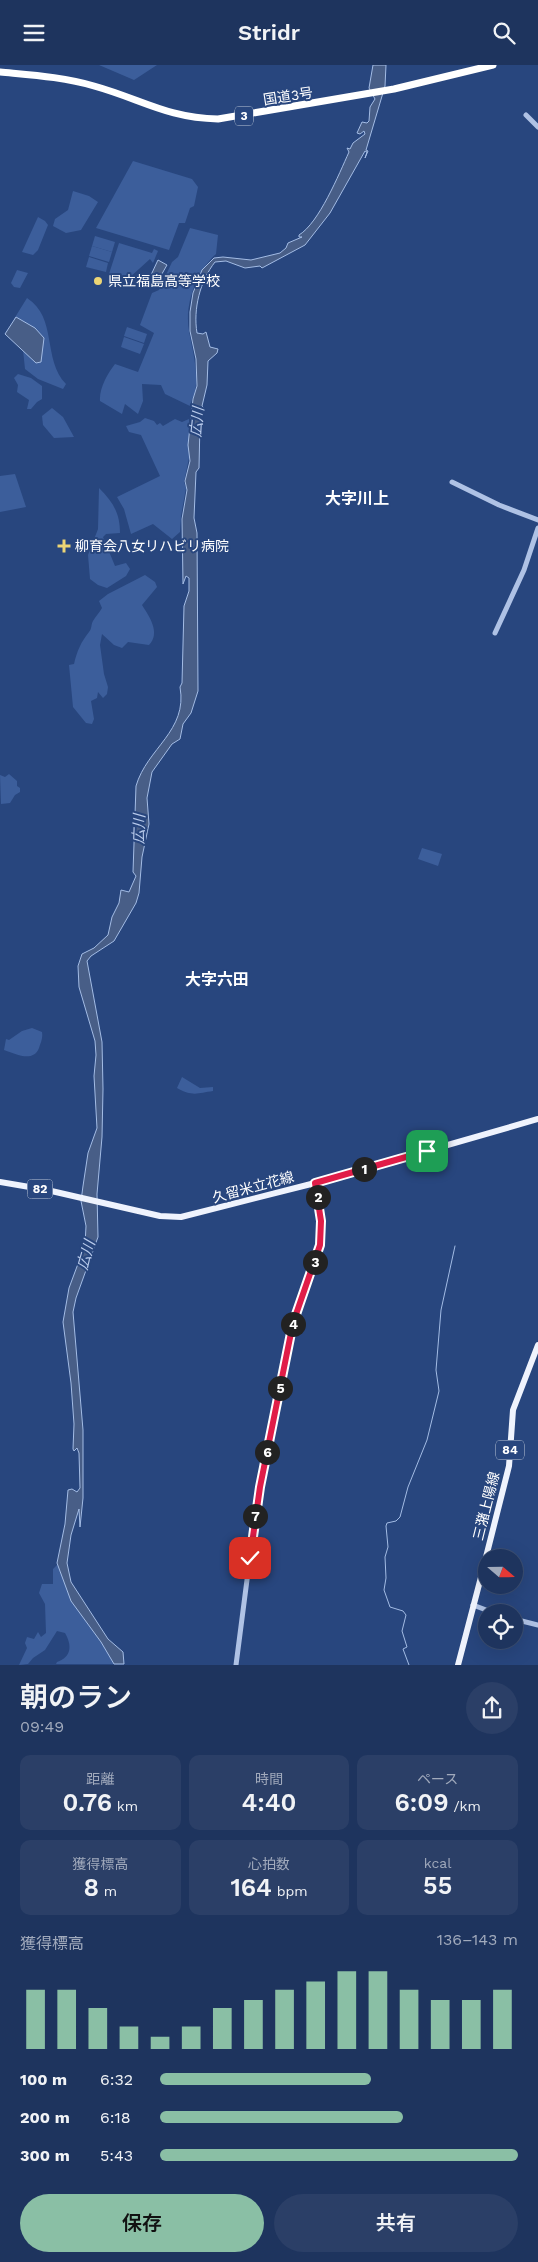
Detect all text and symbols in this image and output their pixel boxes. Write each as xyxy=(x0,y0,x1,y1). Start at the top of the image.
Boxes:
icon: menu xyxy=(20,19,48,47)
icon: search xyxy=(490,19,518,47)
text: Stridr xyxy=(238,20,300,45)
street label: 国道3号 xyxy=(262,84,314,108)
road number: 3 xyxy=(235,106,253,125)
place label: 県立福島高等学校 xyxy=(108,273,220,289)
marker: 県立福島高等学校 xyxy=(92,275,104,287)
water label: 広川 xyxy=(186,404,208,438)
district label: 大字川上 xyxy=(325,489,389,508)
place label: 柳育会八女リハビリ病院 xyxy=(75,538,229,554)
marker: 柳育会八女リハビリ病院 xyxy=(57,539,71,553)
water label: 広川 xyxy=(129,812,149,844)
district label: 大字六田 xyxy=(185,970,249,989)
pin xyxy=(406,1130,448,1172)
icon: arrive xyxy=(413,1137,441,1165)
pin: 1 xyxy=(352,1157,376,1181)
text: 1 xyxy=(361,1161,368,1177)
street label: 久留米立花線 xyxy=(210,1168,296,1206)
road number: 82 xyxy=(28,1179,52,1199)
pin: 2 xyxy=(306,1185,330,1209)
text: 2 xyxy=(314,1189,323,1205)
water label: 広川 xyxy=(73,1236,99,1272)
pin: 3 xyxy=(302,1249,328,1275)
text: 3 xyxy=(311,1254,320,1270)
pin: 4 xyxy=(280,1311,306,1337)
text: 4 xyxy=(289,1316,298,1332)
pin: 5 xyxy=(268,1375,292,1401)
text: 5 xyxy=(276,1380,285,1396)
pin: 6 xyxy=(254,1439,280,1465)
road number: 84 xyxy=(496,1441,524,1459)
text: 6 xyxy=(263,1444,272,1460)
street label: 三潴上陽線 xyxy=(470,1470,502,1542)
pin: 7 xyxy=(242,1503,268,1529)
text: 7 xyxy=(251,1508,260,1524)
pin xyxy=(229,1537,271,1579)
icon: check xyxy=(236,1544,264,1572)
north arrow xyxy=(478,1549,522,1594)
map controls xyxy=(478,1549,523,1649)
button: locate xyxy=(478,1604,523,1649)
text: 朝のラン xyxy=(20,1681,132,1714)
button: share xyxy=(466,1682,518,1734)
text: 09:49 xyxy=(20,1717,64,1736)
text: 距離 xyxy=(86,1771,114,1787)
text: 時間 xyxy=(255,1771,283,1787)
text: ペース xyxy=(417,1771,458,1787)
text: 0.76 xyxy=(63,1788,112,1817)
text: 4:40 xyxy=(241,1788,297,1817)
text: 6:09 xyxy=(394,1788,449,1817)
text: km xyxy=(112,1798,138,1814)
text: /km xyxy=(449,1798,481,1814)
text: kcal xyxy=(424,1855,452,1871)
text: 獲得標高 xyxy=(72,1856,128,1872)
text: 心拍数 xyxy=(248,1856,290,1872)
text: 55 xyxy=(423,1871,452,1900)
text: 8 xyxy=(83,1873,99,1902)
text: 164 xyxy=(230,1873,272,1902)
text: m xyxy=(99,1883,117,1899)
text: bpm xyxy=(272,1883,308,1899)
text: 136–143 m xyxy=(437,1930,518,1949)
text: 獲得標高 xyxy=(20,1934,84,1953)
text: 100 m xyxy=(20,2070,67,2089)
text: 6:32 xyxy=(100,2070,133,2089)
text: 200 m xyxy=(20,2108,70,2127)
text: 6:18 xyxy=(100,2108,131,2127)
text: 300 m xyxy=(20,2146,70,2165)
text: 5:43 xyxy=(100,2146,133,2165)
button: 保存 xyxy=(20,2194,264,2252)
button: 共有 xyxy=(274,2194,518,2252)

